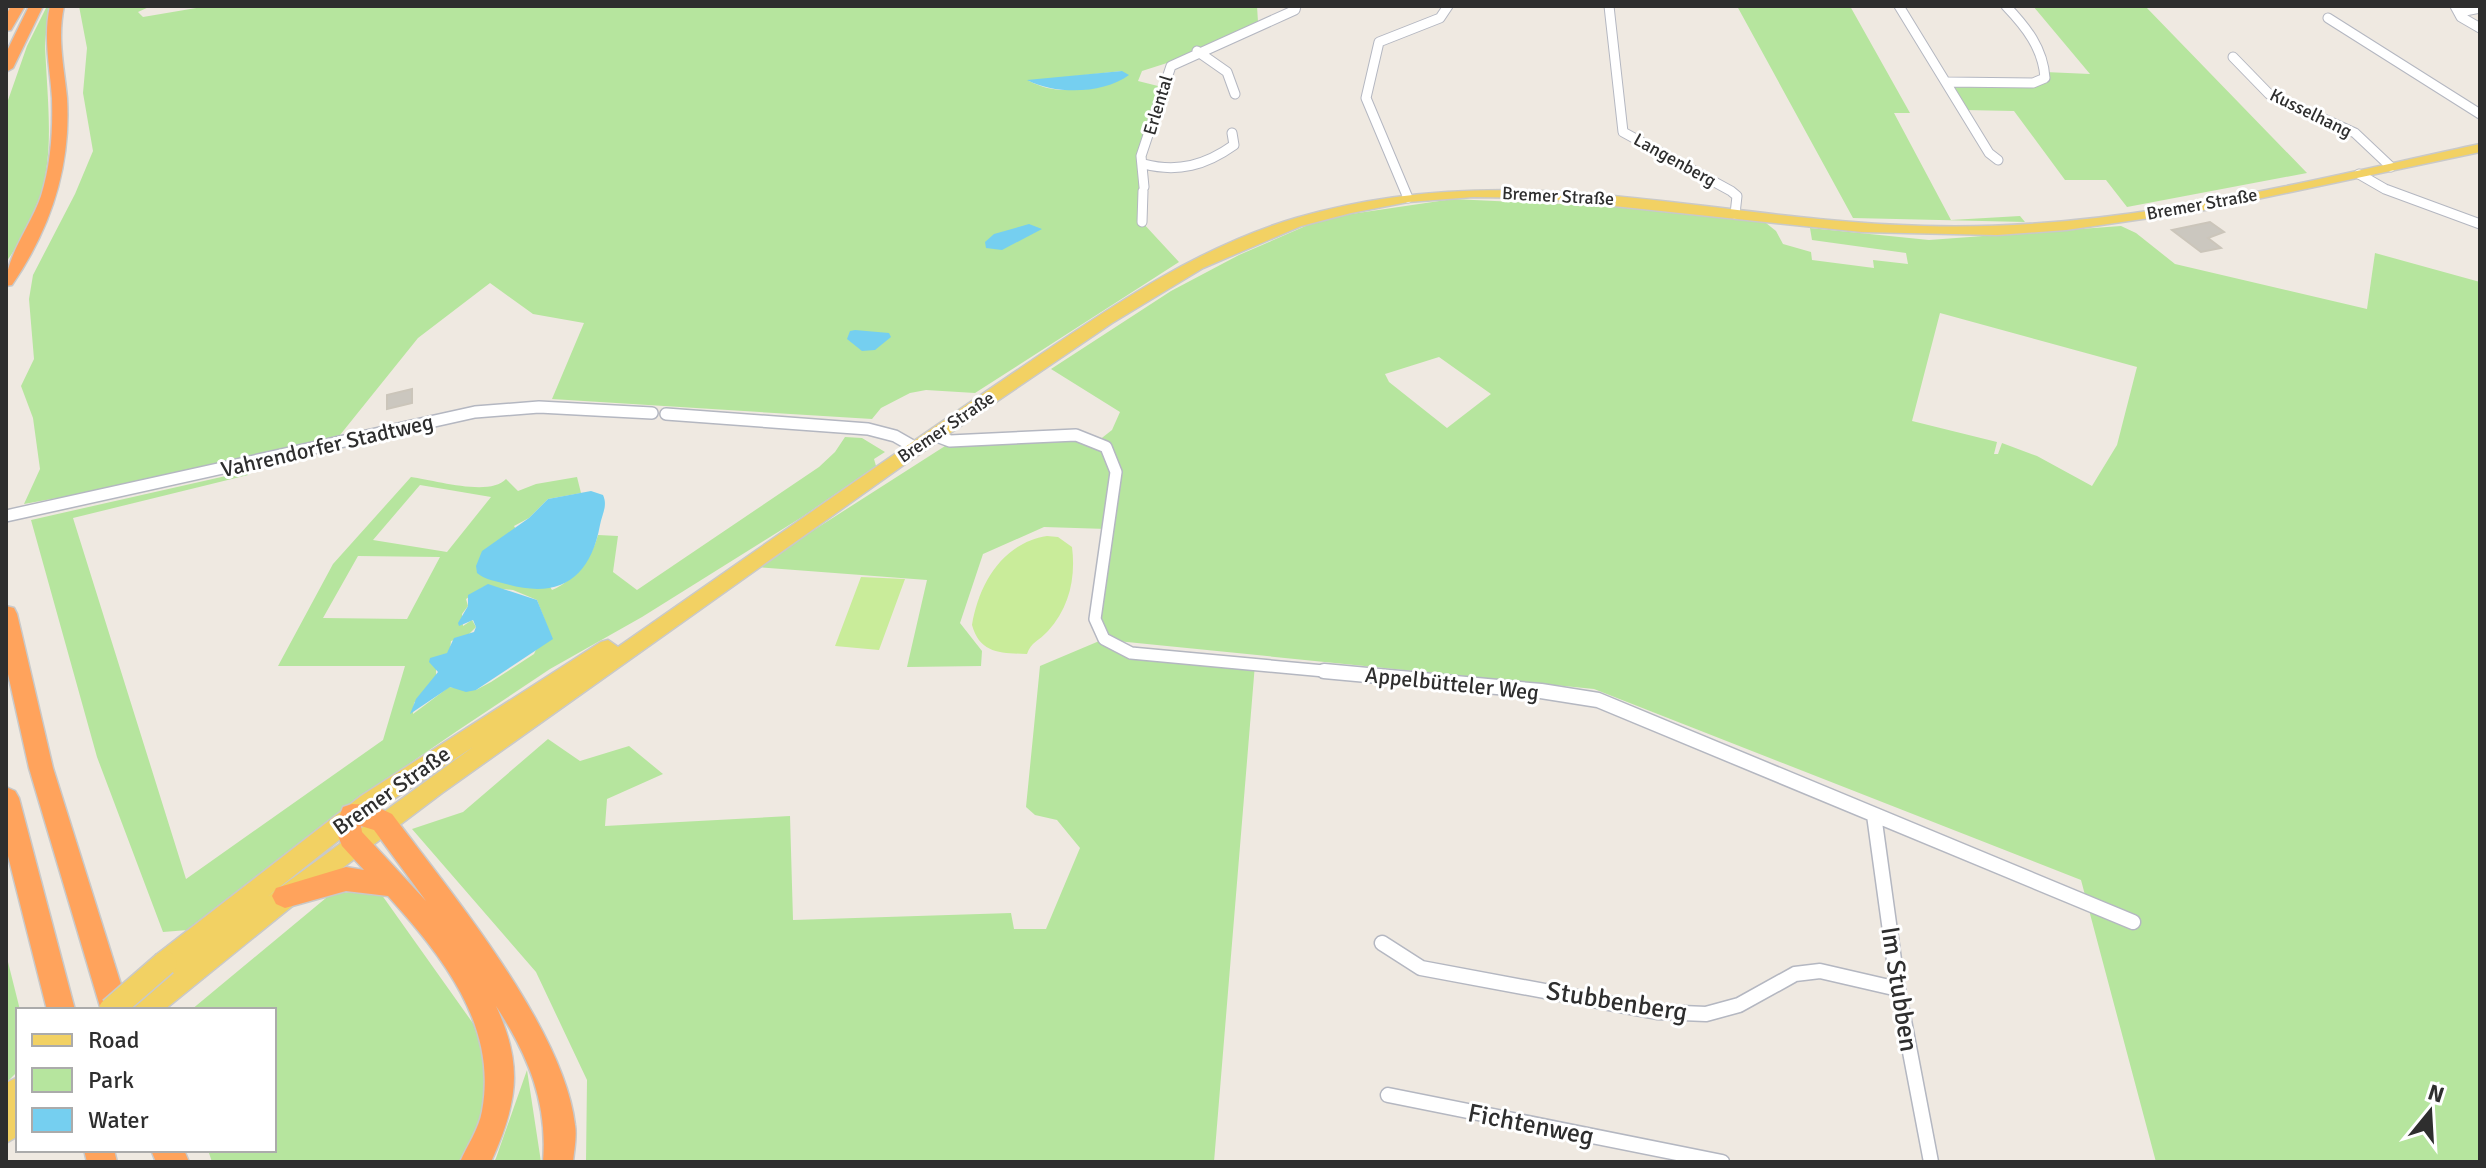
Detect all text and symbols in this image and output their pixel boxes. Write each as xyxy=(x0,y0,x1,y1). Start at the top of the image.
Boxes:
street label: Erlental xyxy=(1138,72,1178,138)
street label: Kusselhang xyxy=(2266,84,2356,142)
street label: Langenberg xyxy=(1630,128,1720,192)
street label: Bremer Straße xyxy=(1501,182,1615,210)
street label: Bremer Straße xyxy=(2145,183,2259,225)
street label: Bremer Straße xyxy=(893,387,999,467)
street label: Vahrendorfer Stadtweg xyxy=(218,408,436,483)
street label: Appelbütteler Weg xyxy=(1364,661,1540,706)
street label: Bremer Straße xyxy=(327,740,455,841)
street label: Im Stubben xyxy=(1873,924,1925,1054)
street label: Stubbenberg xyxy=(1544,975,1690,1029)
legend xyxy=(16,1008,276,1152)
text: Road xyxy=(88,1025,139,1055)
text: Park xyxy=(88,1065,134,1095)
north arrow xyxy=(2390,1072,2470,1152)
text: N xyxy=(2425,1078,2447,1109)
street label: Fichtenweg xyxy=(1465,1097,1597,1153)
text: Water xyxy=(88,1105,149,1135)

